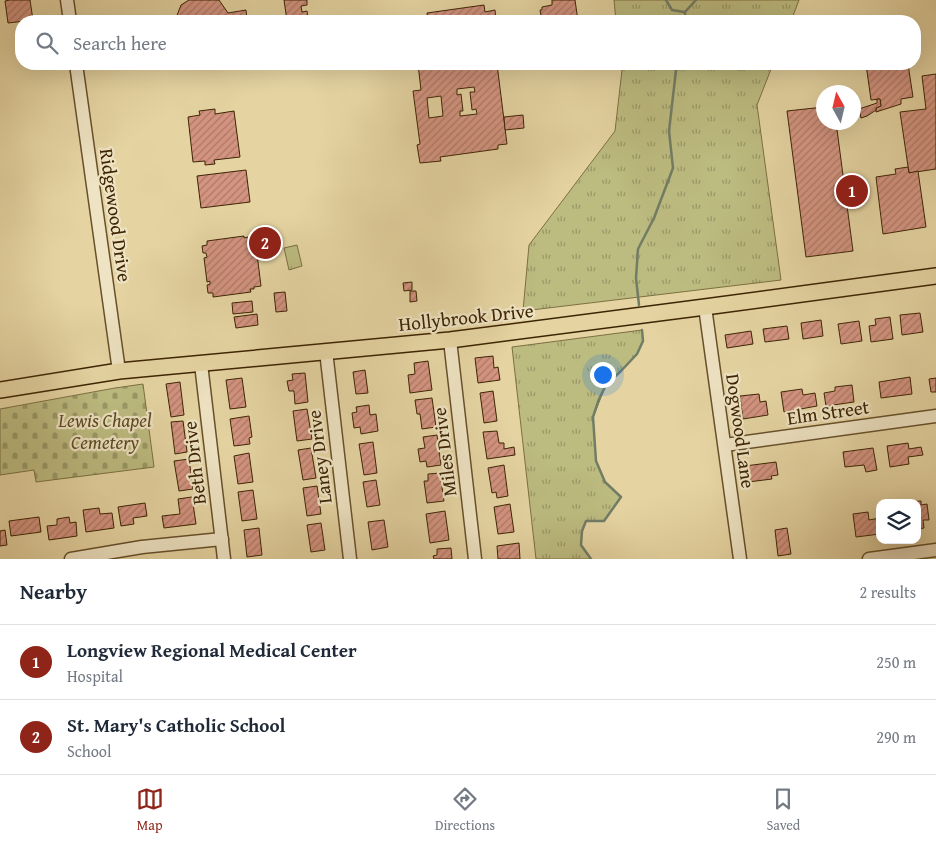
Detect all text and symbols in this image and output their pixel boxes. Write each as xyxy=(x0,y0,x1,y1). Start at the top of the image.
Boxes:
search box xyxy=(15,15,921,70)
icon: search xyxy=(33,29,61,57)
text: Search here xyxy=(73,29,167,57)
north arrow xyxy=(816,85,861,130)
street label: Ridgewood Drive xyxy=(93,147,139,284)
pin: 1 xyxy=(836,172,868,210)
pin: 2 xyxy=(249,224,281,262)
street label: Hollybrook Drive xyxy=(397,296,535,338)
your location xyxy=(590,362,616,388)
street label: Dogwood Lane xyxy=(719,372,763,490)
street label: Elm Street xyxy=(785,392,871,432)
park label: Lewis Chapel Cemetery xyxy=(57,406,152,456)
street label: Miles Drive xyxy=(425,406,463,498)
street label: Laney Drive xyxy=(299,409,339,505)
street label: Beth Drive xyxy=(175,420,213,506)
map controls xyxy=(876,499,921,544)
button: layers xyxy=(876,499,921,544)
text: Nearby xyxy=(20,576,87,607)
text: 2 results xyxy=(859,580,916,604)
text: Longview Regional Medical Center xyxy=(67,636,357,664)
text: 1 xyxy=(32,650,40,674)
text: 250 m xyxy=(876,650,916,674)
text: Hospital xyxy=(67,664,123,688)
text: St. Mary's Catholic School xyxy=(67,711,285,739)
text: 2 xyxy=(32,725,40,749)
text: 290 m xyxy=(876,725,916,749)
text: School xyxy=(67,739,111,763)
tab: Map xyxy=(136,785,164,835)
tab: Directions xyxy=(435,785,495,835)
tab: Saved xyxy=(766,785,800,835)

